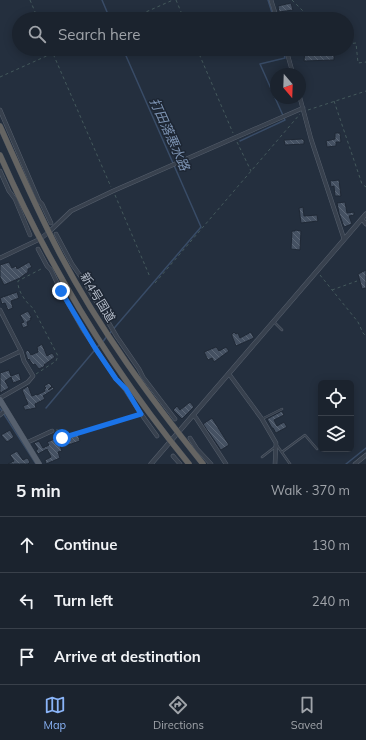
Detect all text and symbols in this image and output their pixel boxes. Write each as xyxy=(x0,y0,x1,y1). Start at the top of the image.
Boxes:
search box xyxy=(12,12,354,56)
icon: search xyxy=(26,23,48,45)
text: Search here xyxy=(58,25,140,44)
north arrow xyxy=(270,68,306,104)
water label: 打田落悪水路 xyxy=(147,95,194,174)
street label: 新4号国道 xyxy=(77,269,119,325)
route end xyxy=(52,282,70,300)
map controls xyxy=(318,380,354,452)
button: locate xyxy=(318,380,354,416)
button: layers xyxy=(318,416,354,452)
route start xyxy=(53,429,71,447)
text: 5 min xyxy=(16,480,61,501)
text: Walk · 370 m xyxy=(271,482,350,498)
icon: ahead xyxy=(16,534,38,556)
text: Continue xyxy=(54,535,117,554)
text: 130 m xyxy=(312,537,350,553)
icon: left xyxy=(16,590,38,612)
text: Turn left xyxy=(54,591,113,610)
text: 240 m xyxy=(312,593,350,609)
icon: arrive xyxy=(16,646,38,668)
text: Arrive at destination xyxy=(54,647,201,666)
tab: Map xyxy=(43,694,66,732)
tab: Directions xyxy=(153,694,204,732)
tab: Saved xyxy=(291,694,323,732)

